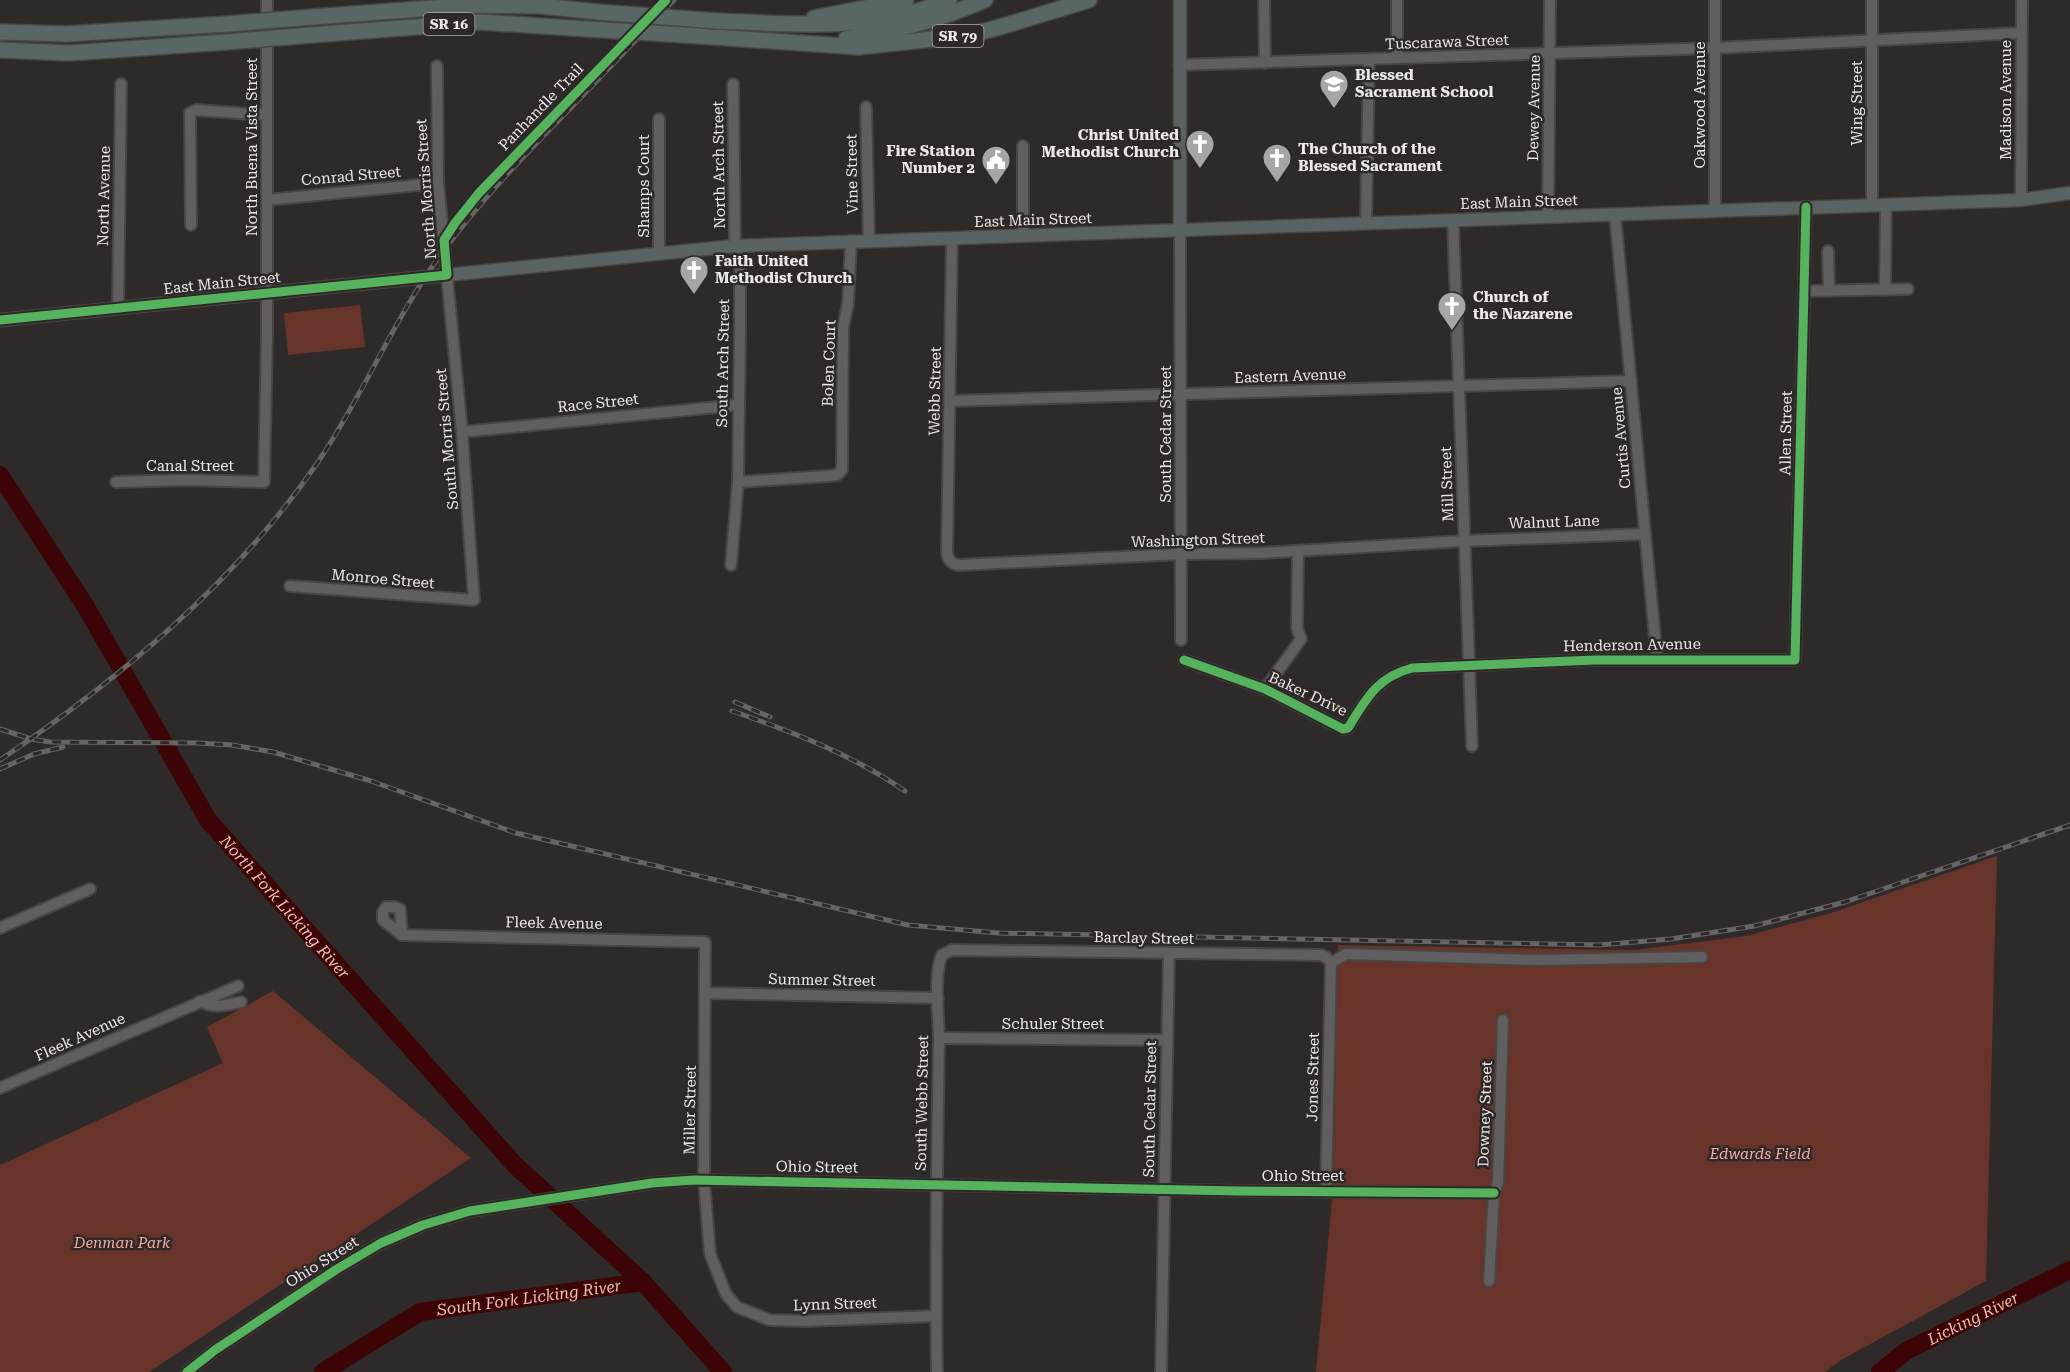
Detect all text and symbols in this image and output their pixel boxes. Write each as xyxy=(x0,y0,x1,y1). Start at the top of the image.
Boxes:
road number: SR 16 xyxy=(424,13,474,35)
road number: SR 79 xyxy=(932,25,984,47)
street label: Tuscarawa Street xyxy=(1385,31,1510,53)
street label: Madison Avenue xyxy=(1997,40,2015,160)
street label: Oakwood Avenue xyxy=(1691,41,1709,169)
street label: Dewey Avenue xyxy=(1524,55,1544,161)
street label: North Buena Vista Street xyxy=(243,57,261,236)
street label: Panhandle Trail xyxy=(495,59,587,154)
street label: Wing Street xyxy=(1848,60,1866,146)
place label: Blessed Sacrament School xyxy=(1355,66,1493,101)
school or university icon: Blessed Sacrament School xyxy=(1318,68,1350,110)
street label: North Arch Street xyxy=(709,100,729,229)
street label: North Morris Street xyxy=(412,118,440,260)
place label: Christ United Methodist Church xyxy=(1042,126,1179,161)
church icon: Christ United Methodist Church xyxy=(1184,128,1216,170)
street label: Vine Street xyxy=(842,133,862,214)
street label: Shamps Court xyxy=(635,134,653,237)
place label: The Church of the Blessed Sacrament xyxy=(1298,140,1442,175)
place label: Fire Station Number 2 xyxy=(886,142,975,177)
church icon: The Church of the Blessed Sacrament xyxy=(1261,142,1293,184)
public building icon: Fire Station Number 2 xyxy=(980,144,1012,186)
street label: North Avenue xyxy=(94,146,114,246)
street label: Conrad Street xyxy=(300,163,402,189)
street label: East Main Street xyxy=(1460,191,1579,213)
street label: East Main Street xyxy=(974,209,1093,231)
place label: Faith United Methodist Church xyxy=(715,252,852,287)
church icon: Faith United Methodist Church xyxy=(678,254,710,296)
street label: East Main Street xyxy=(162,268,282,298)
place label: Church of the Nazarene xyxy=(1473,288,1573,323)
church icon: Church of the Nazarene xyxy=(1436,290,1468,332)
street label: South Arch Street xyxy=(713,298,733,427)
street label: Bolen Court xyxy=(818,319,840,407)
street label: Webb Street xyxy=(925,346,945,436)
street label: South Cedar Street xyxy=(1157,365,1175,503)
street label: Eastern Avenue xyxy=(1234,365,1346,387)
street label: South Morris Street xyxy=(432,367,462,510)
street label: Curtis Avenue xyxy=(1608,387,1634,489)
street label: Race Street xyxy=(556,390,640,416)
street label: Allen Street xyxy=(1776,390,1796,476)
street label: Mill Street xyxy=(1437,446,1457,522)
street label: Canal Street xyxy=(146,457,234,475)
street label: Walnut Lane xyxy=(1508,511,1600,533)
street label: Washington Street xyxy=(1131,529,1266,551)
street label: Monroe Street xyxy=(331,566,436,593)
street label: Henderson Avenue xyxy=(1563,635,1701,655)
street label: Baker Drive xyxy=(1266,668,1350,720)
water label: North Fork Licking River xyxy=(216,830,354,982)
street label: Fleek Avenue xyxy=(505,913,603,933)
street label: Barclay Street xyxy=(1094,928,1195,948)
street label: Summer Street xyxy=(768,970,876,990)
street label: Fleek Avenue xyxy=(32,1009,128,1065)
street label: Schuler Street xyxy=(1002,1015,1105,1033)
street label: Jones Street xyxy=(1303,1032,1323,1122)
street label: South Webb Street xyxy=(912,1034,932,1171)
street label: South Cedar Street xyxy=(1140,1040,1160,1178)
street label: Downey Street xyxy=(1474,1060,1496,1168)
street label: Miller Street xyxy=(680,1065,700,1155)
park label: Edwards Field xyxy=(1708,1145,1811,1163)
street label: Ohio Street xyxy=(776,1157,859,1177)
street label: Ohio Street xyxy=(1262,1167,1345,1185)
street label: Ohio Street xyxy=(282,1232,362,1291)
park label: Denman Park xyxy=(73,1234,171,1252)
water label: South Fork Licking River xyxy=(435,1276,622,1319)
water label: Licking River xyxy=(1923,1287,2022,1349)
street label: Lynn Street xyxy=(793,1294,878,1314)

